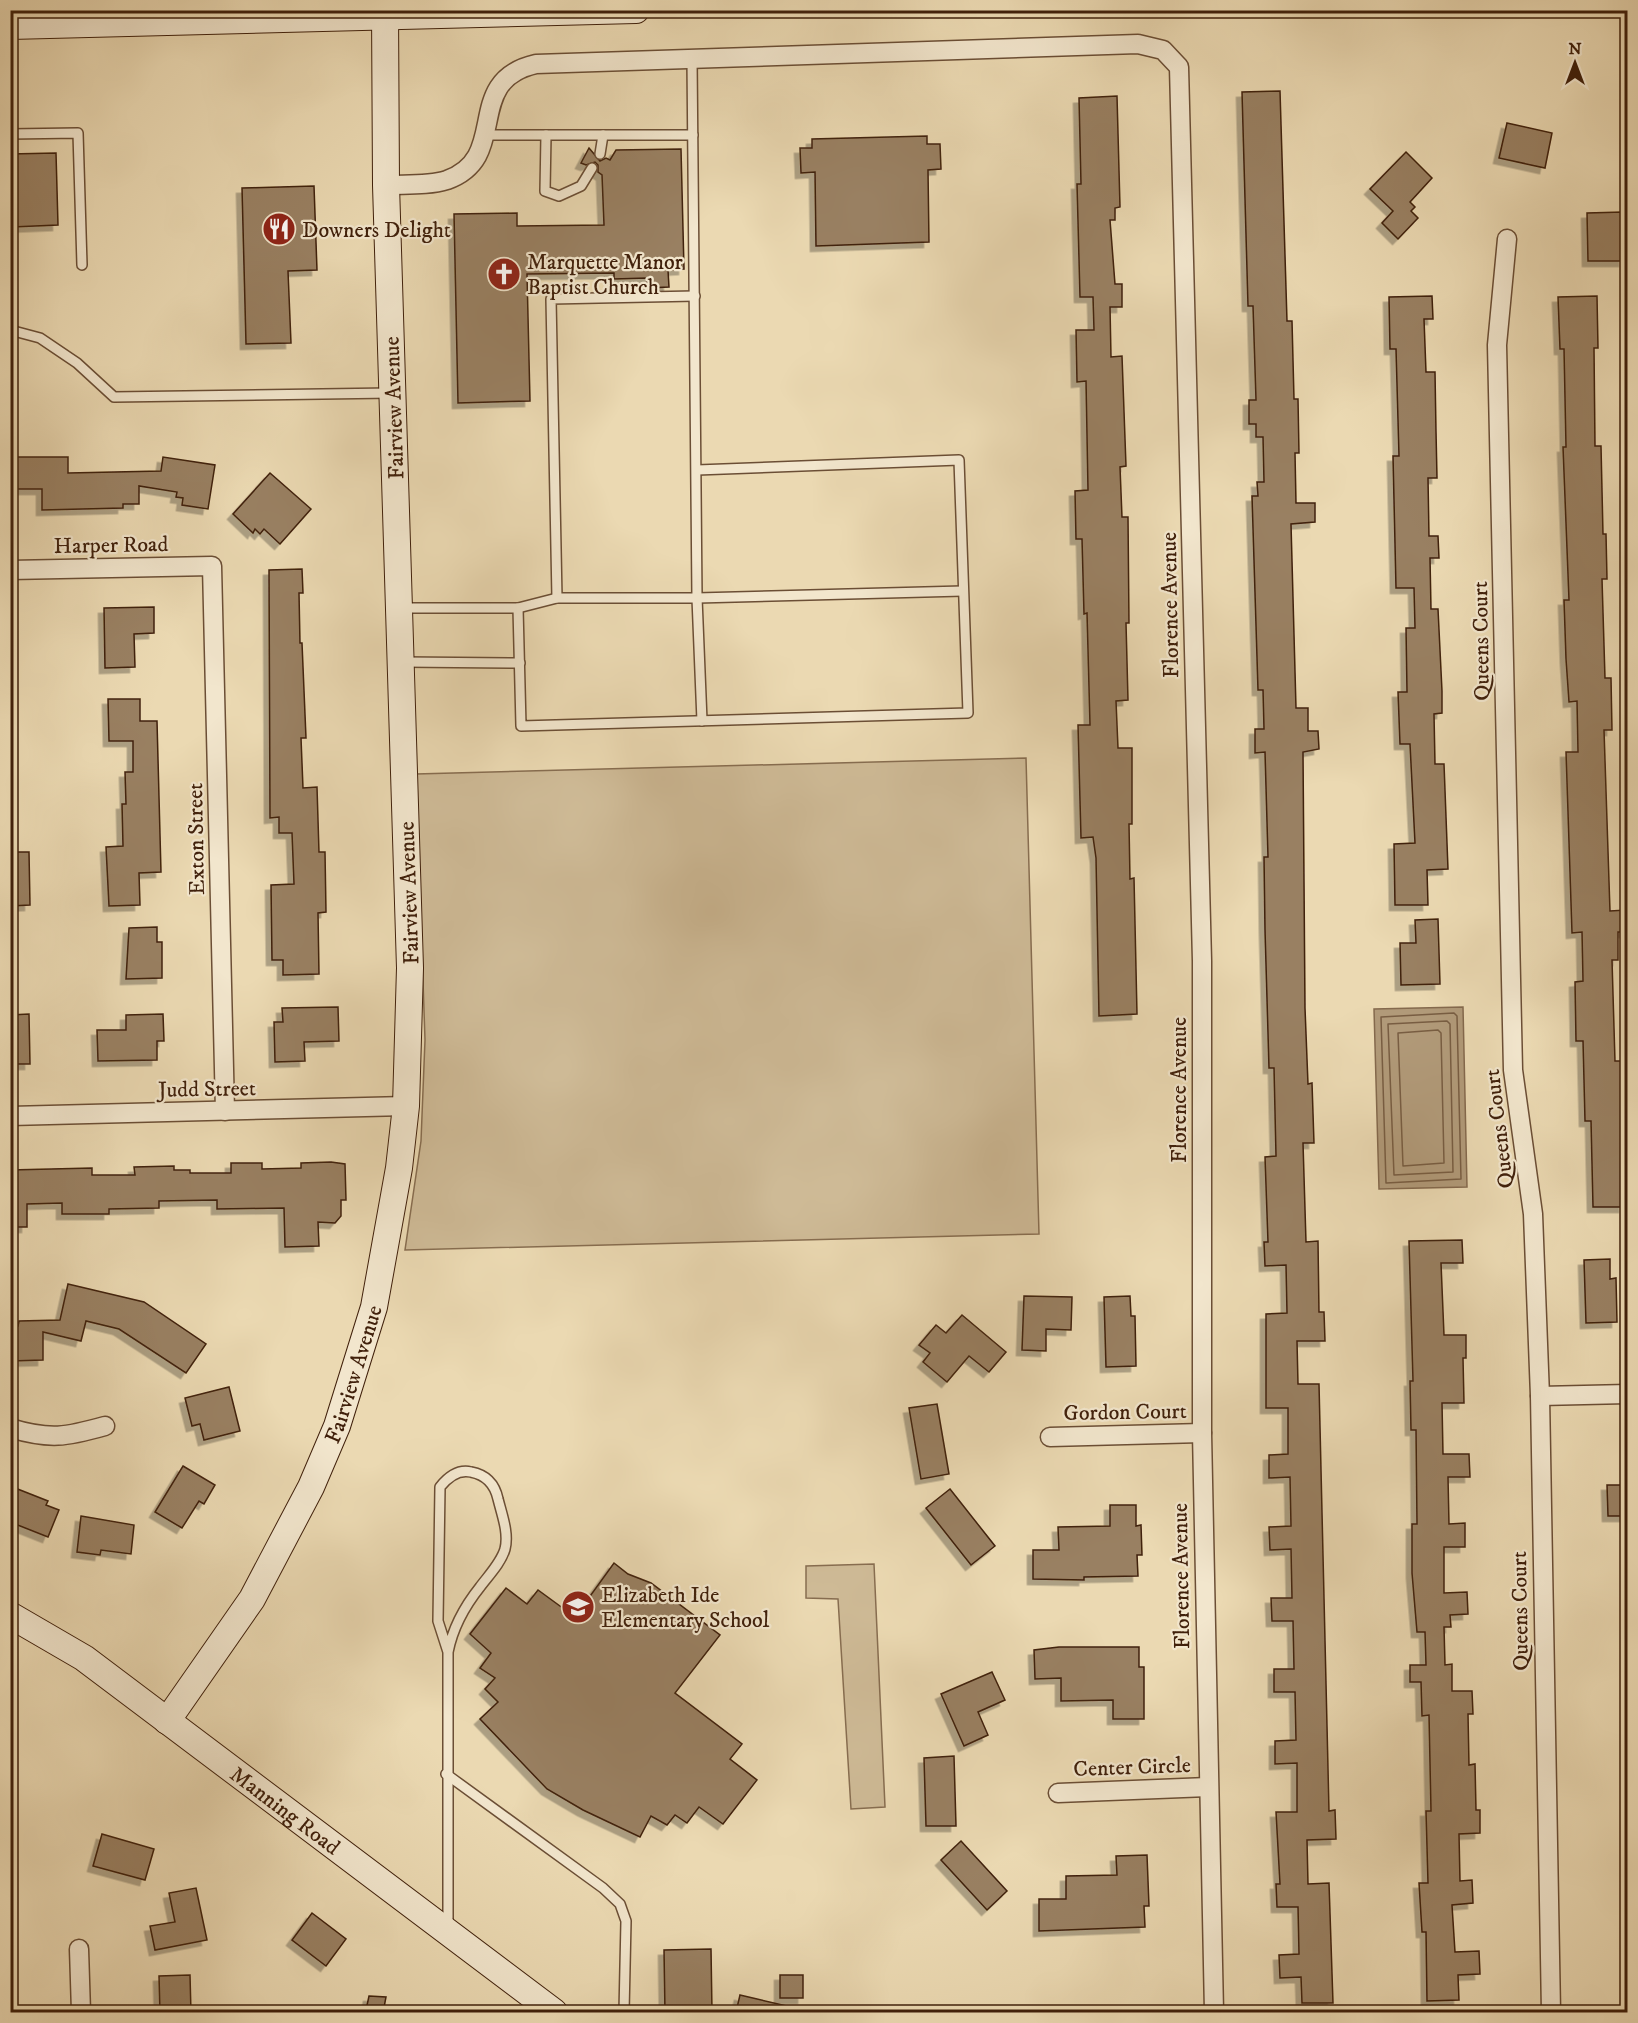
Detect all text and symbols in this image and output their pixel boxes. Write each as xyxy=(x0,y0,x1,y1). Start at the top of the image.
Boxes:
north arrow xyxy=(1545,33,1605,93)
text: N xyxy=(1568,39,1582,59)
restaurant icon: Downers Delight xyxy=(261,211,297,247)
place label: Downers Delight xyxy=(302,217,451,244)
place label: Marquette Manor Baptist Church xyxy=(527,249,684,301)
church icon: Marquette Manor Baptist Church xyxy=(486,256,522,292)
street label: Fairview Avenue xyxy=(379,336,410,480)
street label: Harper Road xyxy=(53,531,169,560)
street label: Florence Avenue xyxy=(1156,532,1185,678)
street label: Queens Court xyxy=(1467,581,1496,701)
street label: Exton Street xyxy=(182,783,211,895)
street label: Fairview Avenue xyxy=(394,821,425,965)
street label: Florence Avenue xyxy=(1166,1017,1193,1163)
street label: Queens Court xyxy=(1479,1068,1520,1190)
street label: Judd Street xyxy=(156,1075,256,1104)
street label: Fairview Avenue xyxy=(319,1302,389,1448)
street label: Gordon Court xyxy=(1063,1398,1187,1427)
street label: Florence Avenue xyxy=(1167,1503,1196,1649)
street label: Queens Court xyxy=(1506,1551,1535,1671)
place label: Elizabeth Ide Elementary School xyxy=(601,1582,770,1634)
school or university icon: Elizabeth Ide Elementary School xyxy=(560,1589,596,1625)
street label: Center Circle xyxy=(1073,1752,1191,1783)
street label: Manning Road xyxy=(224,1761,345,1861)

